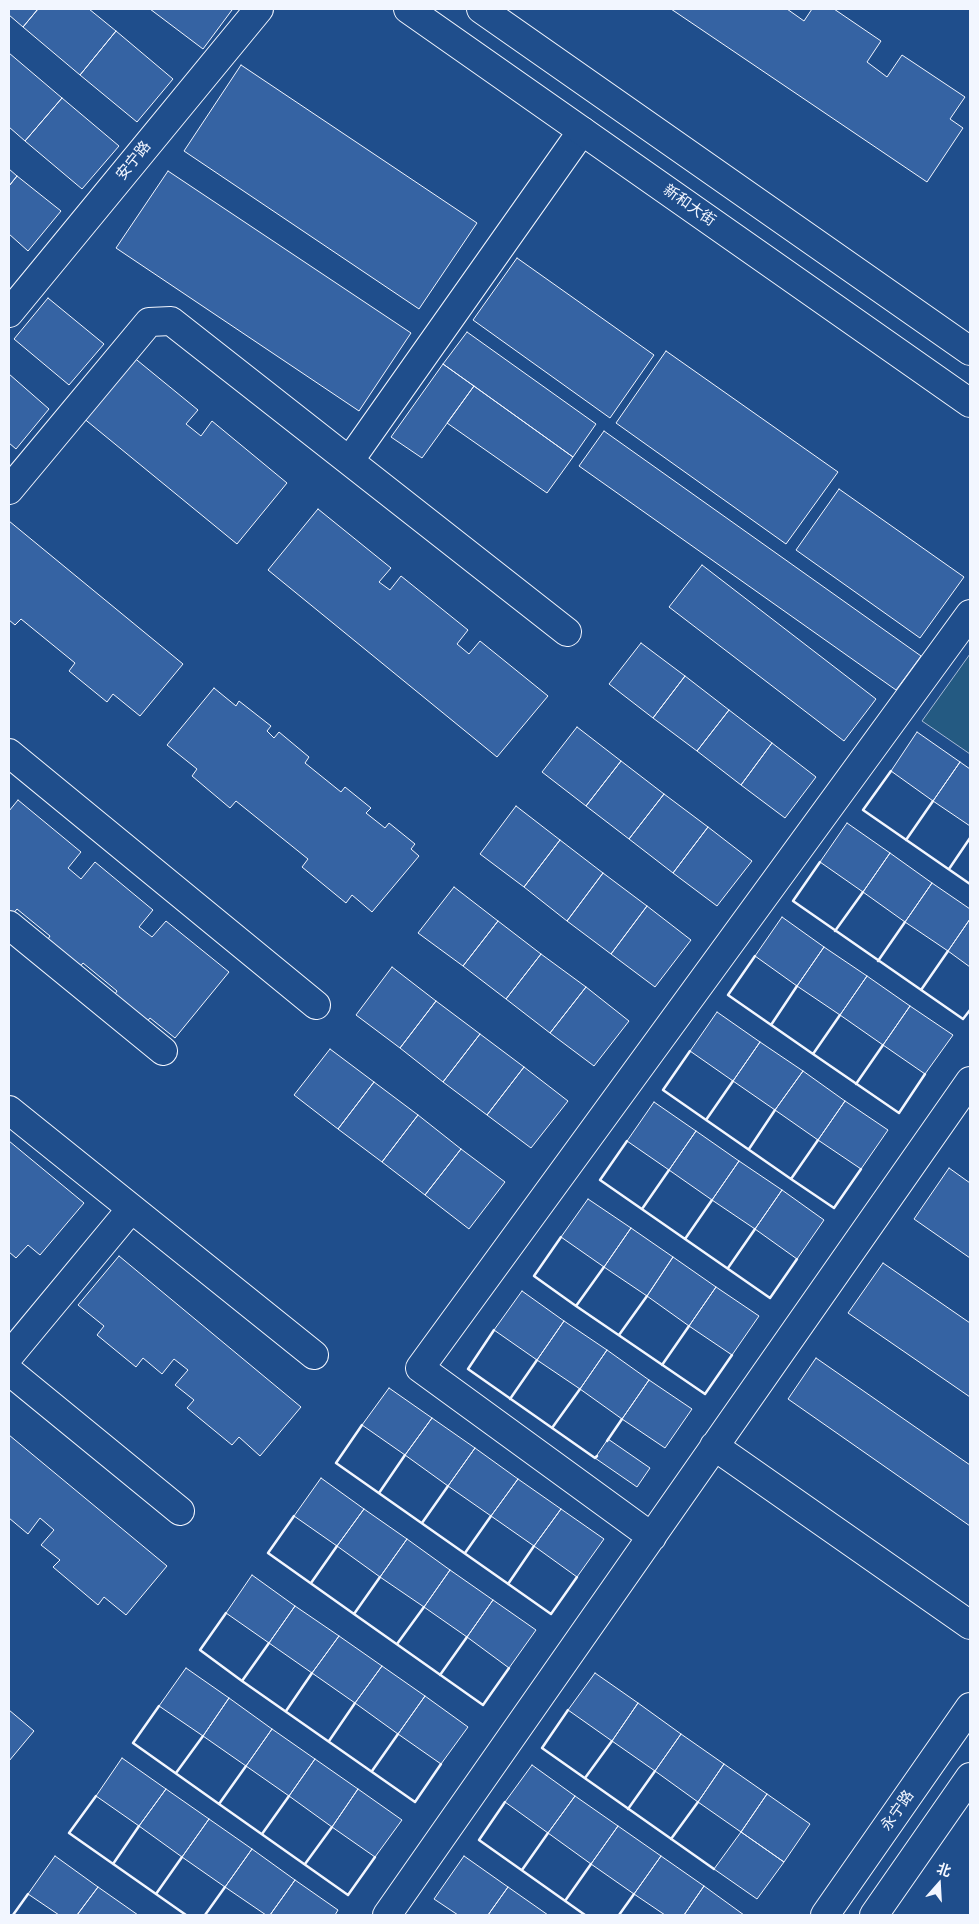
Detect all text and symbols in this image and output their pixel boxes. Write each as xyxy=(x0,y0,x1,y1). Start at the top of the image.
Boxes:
street label: 安宁路 xyxy=(113,138,155,184)
street label: 新和大街 xyxy=(659,181,719,231)
street label: 永宁路 xyxy=(878,1787,918,1835)
north arrow xyxy=(914,1859,964,1909)
text: 北 xyxy=(934,1859,953,1881)

